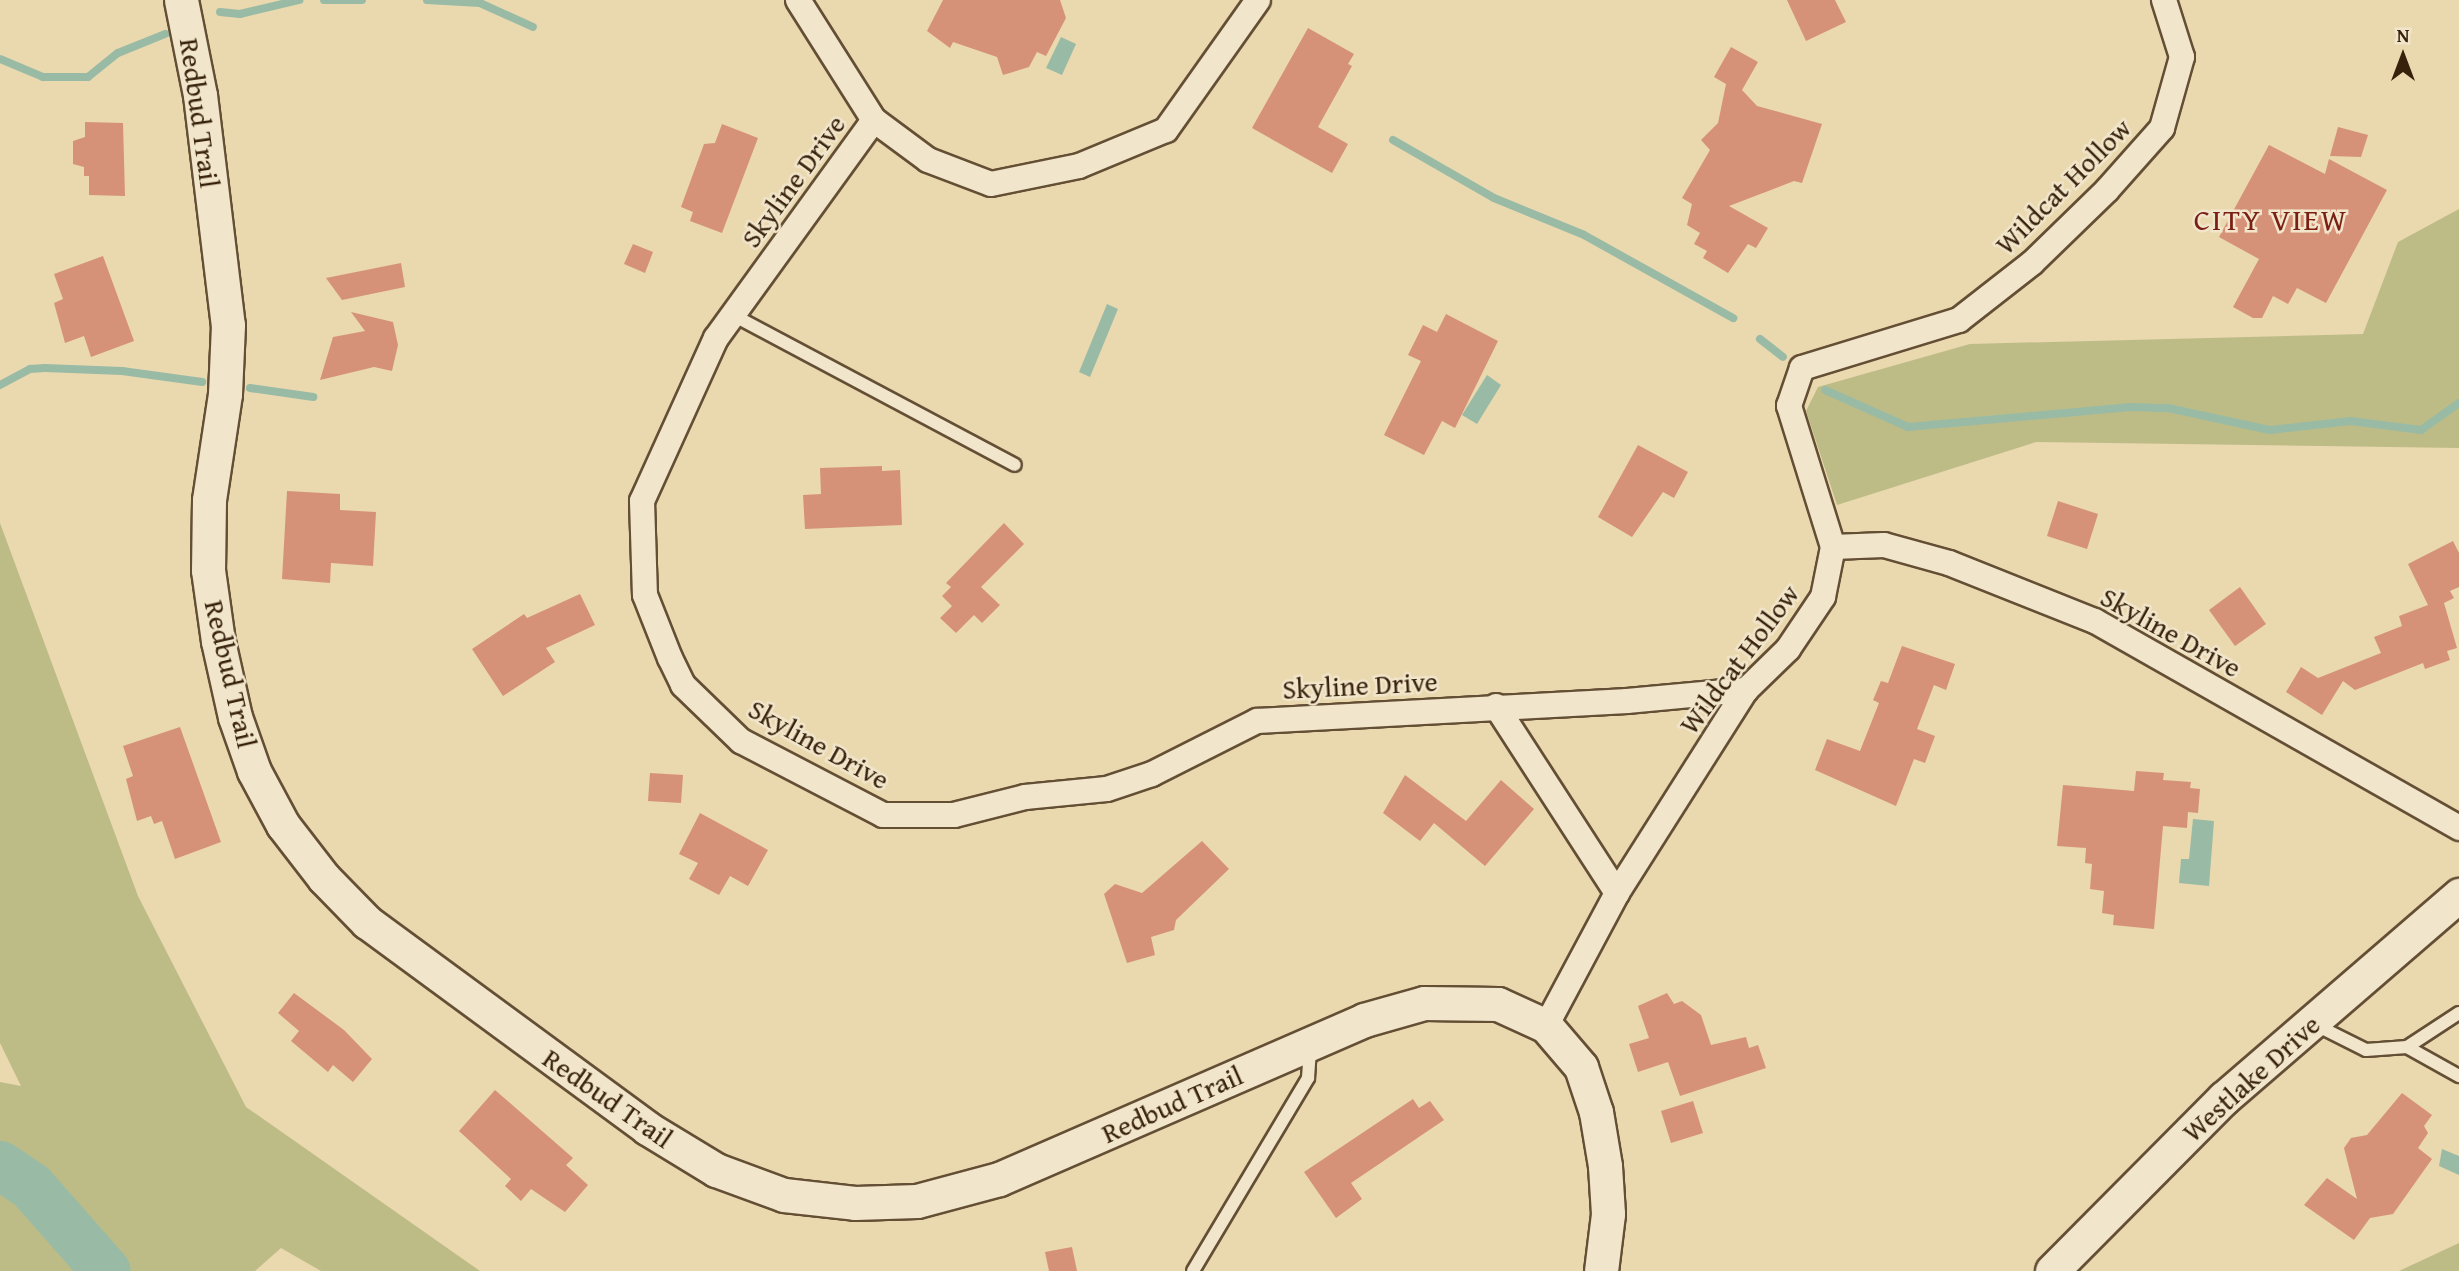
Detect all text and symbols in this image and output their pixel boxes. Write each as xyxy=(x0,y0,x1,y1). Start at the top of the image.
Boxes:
north arrow xyxy=(2368,21,2438,91)
text: N xyxy=(2397,21,2409,49)
street label: Redbud Trail xyxy=(173,36,227,190)
street label: Skyline Drive xyxy=(734,108,852,254)
street label: Wildcat Hollow xyxy=(1988,111,2138,261)
district label: CITY VIEW xyxy=(2195,201,2347,237)
street label: Wildcat Hollow xyxy=(1672,578,1806,740)
street label: Skyline Drive xyxy=(2095,580,2247,684)
street label: Redbud Trail xyxy=(198,597,264,751)
street label: Skyline Drive xyxy=(1282,664,1438,706)
street label: Skyline Drive xyxy=(743,692,895,796)
street label: Westlake Drive xyxy=(2175,1007,2327,1149)
street label: Redbud Trail xyxy=(537,1041,679,1155)
street label: Redbud Trail xyxy=(1096,1058,1248,1150)

